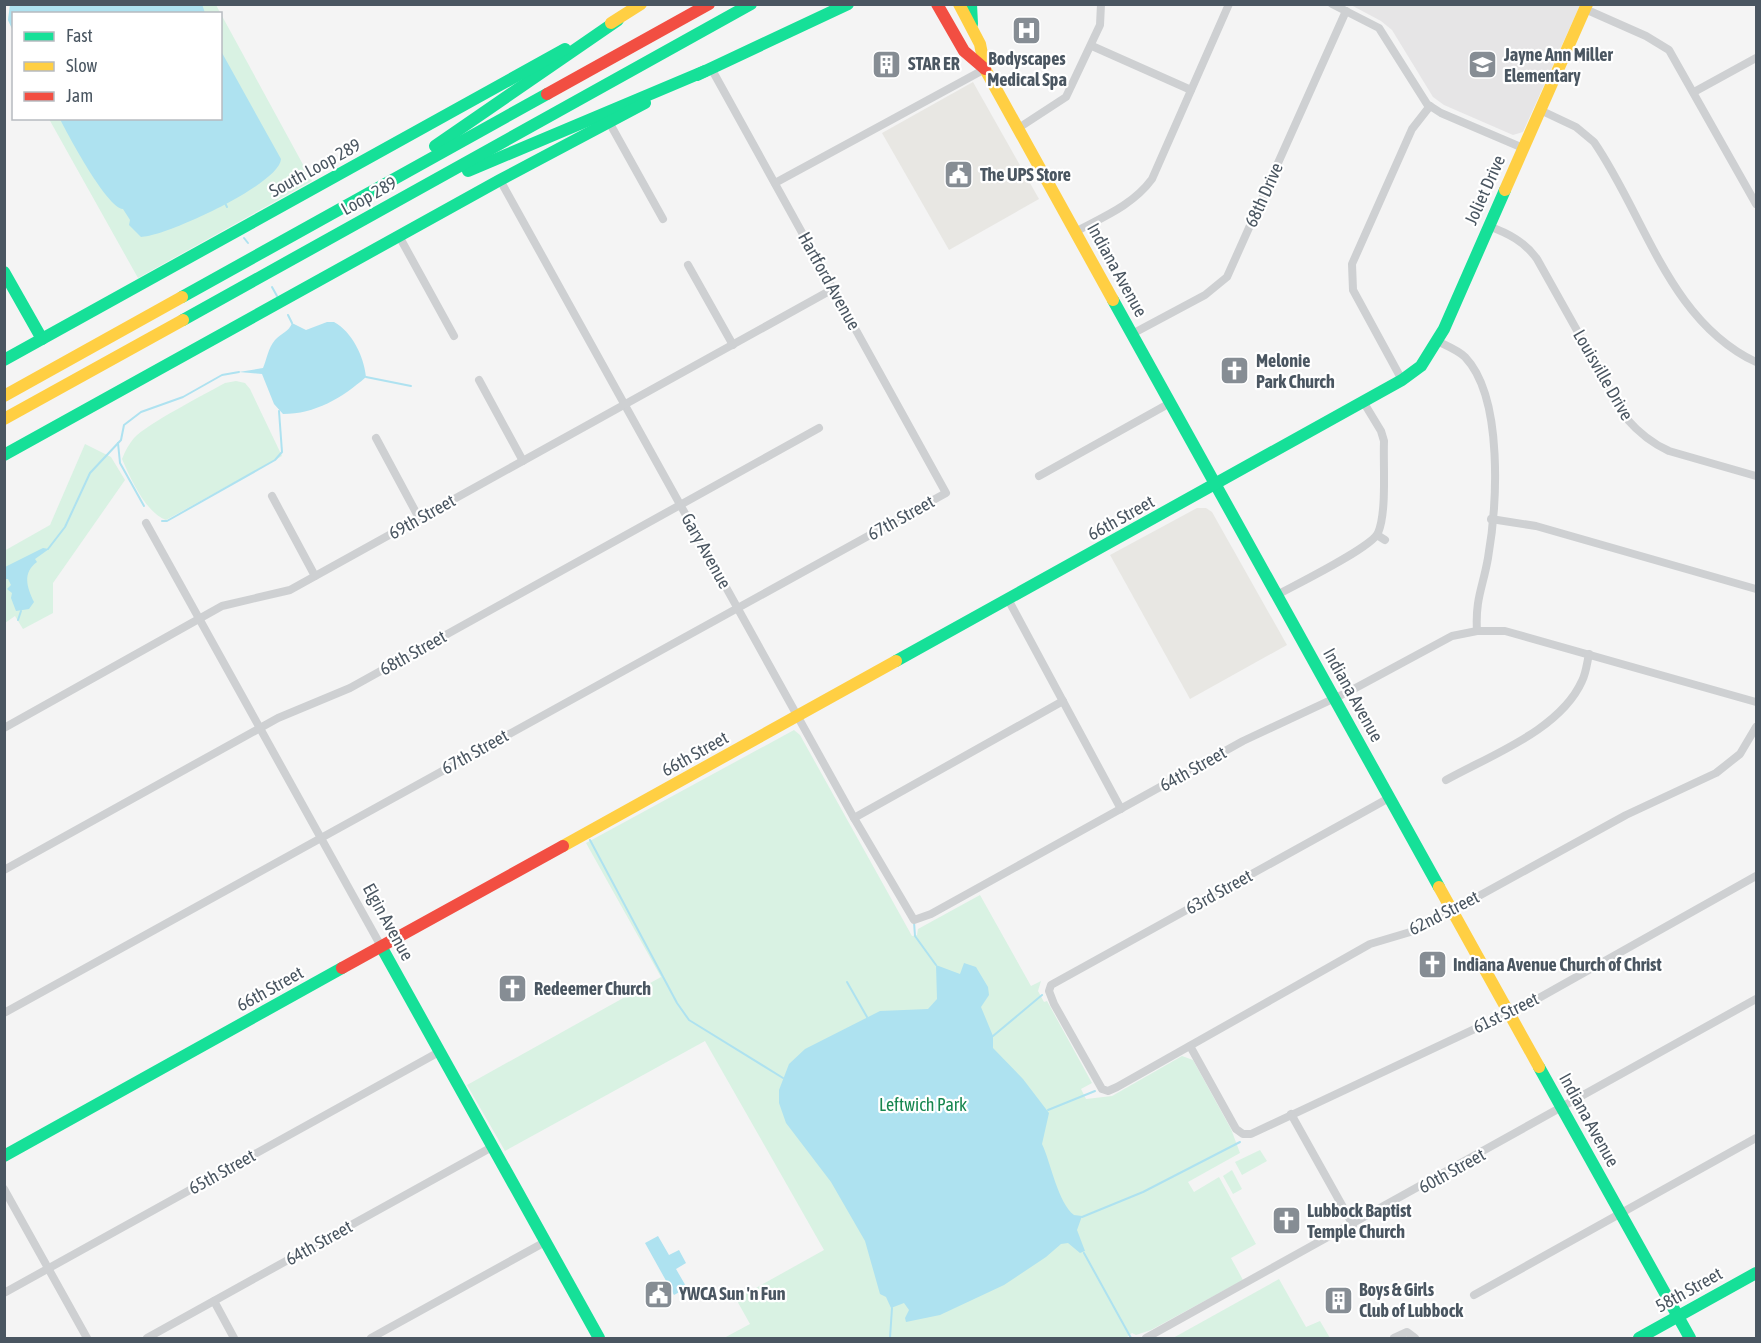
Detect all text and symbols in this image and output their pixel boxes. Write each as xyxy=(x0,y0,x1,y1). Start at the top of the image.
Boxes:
legend xyxy=(12,12,222,120)
hospital icon: Bodyscapes Medical Spa xyxy=(1011,14,1043,46)
text: Fast xyxy=(66,25,93,46)
place label: Jayne Ann Miller Elementary xyxy=(1503,44,1613,86)
building icon: STAR ER xyxy=(871,48,903,80)
place label: Bodyscapes Medical Spa xyxy=(987,48,1067,90)
school or university icon: Jayne Ann Miller Elementary xyxy=(1467,49,1499,81)
place label: STAR ER xyxy=(908,53,960,74)
text: Slow xyxy=(66,55,97,76)
text: Jam xyxy=(66,85,93,106)
street label: South Loop 289 xyxy=(265,134,364,201)
street label: Joliet Drive xyxy=(1460,152,1509,228)
public building icon: The UPS Store xyxy=(943,159,975,191)
street label: 68th Drive xyxy=(1240,159,1287,230)
place label: The UPS Store xyxy=(980,164,1071,185)
street label: Loop 289 xyxy=(337,172,400,219)
street label: Indiana Avenue xyxy=(1083,219,1152,320)
street label: Hartford Avenue xyxy=(794,228,865,333)
street label: Louisville Drive xyxy=(1569,326,1638,424)
place label: Melonie Park Church xyxy=(1256,350,1335,392)
church icon: Melonie Park Church xyxy=(1219,355,1251,387)
street label: 69th Street xyxy=(385,490,459,543)
street label: 67th Street xyxy=(864,491,938,544)
street label: 66th Street xyxy=(1084,491,1158,544)
street label: Gary Avenue xyxy=(677,509,736,592)
street label: 68th Street xyxy=(376,626,450,679)
street label: Indiana Avenue xyxy=(1319,644,1388,745)
street label: 67th Street xyxy=(438,725,512,778)
street label: 66th Street xyxy=(658,727,732,780)
street label: 64th Street xyxy=(1156,742,1230,795)
street label: 63rd Street xyxy=(1182,865,1256,918)
street label: Elgin Avenue xyxy=(359,879,418,964)
street label: 62nd Street xyxy=(1405,886,1482,939)
church icon: Indiana Avenue Church of Christ xyxy=(1416,949,1448,981)
place label: Indiana Avenue Church of Christ xyxy=(1453,954,1662,975)
street label: 66th Street xyxy=(233,962,307,1015)
church icon: Redeemer Church xyxy=(497,973,529,1005)
place label: Redeemer Church xyxy=(534,978,651,999)
street label: 61st Street xyxy=(1470,988,1542,1037)
street label: Indiana Avenue xyxy=(1555,1069,1624,1170)
park label: Leftwich Park xyxy=(879,1094,967,1115)
street label: 60th Street xyxy=(1415,1144,1489,1197)
street label: 65th Street xyxy=(185,1145,259,1198)
place label: Lubbock Baptist Temple Church xyxy=(1307,1200,1412,1242)
church icon: Lubbock Baptist Temple Church xyxy=(1270,1205,1302,1237)
street label: 64th Street xyxy=(282,1216,356,1269)
street label: 58th Street xyxy=(1652,1263,1726,1316)
public building icon: YWCA Sun 'n Fun xyxy=(642,1278,674,1310)
place label: Boys & Girls Club of Lubbock xyxy=(1359,1279,1464,1321)
place label: YWCA Sun 'n Fun xyxy=(678,1283,786,1304)
building icon: Boys & Girls Club of Lubbock xyxy=(1322,1284,1354,1316)

